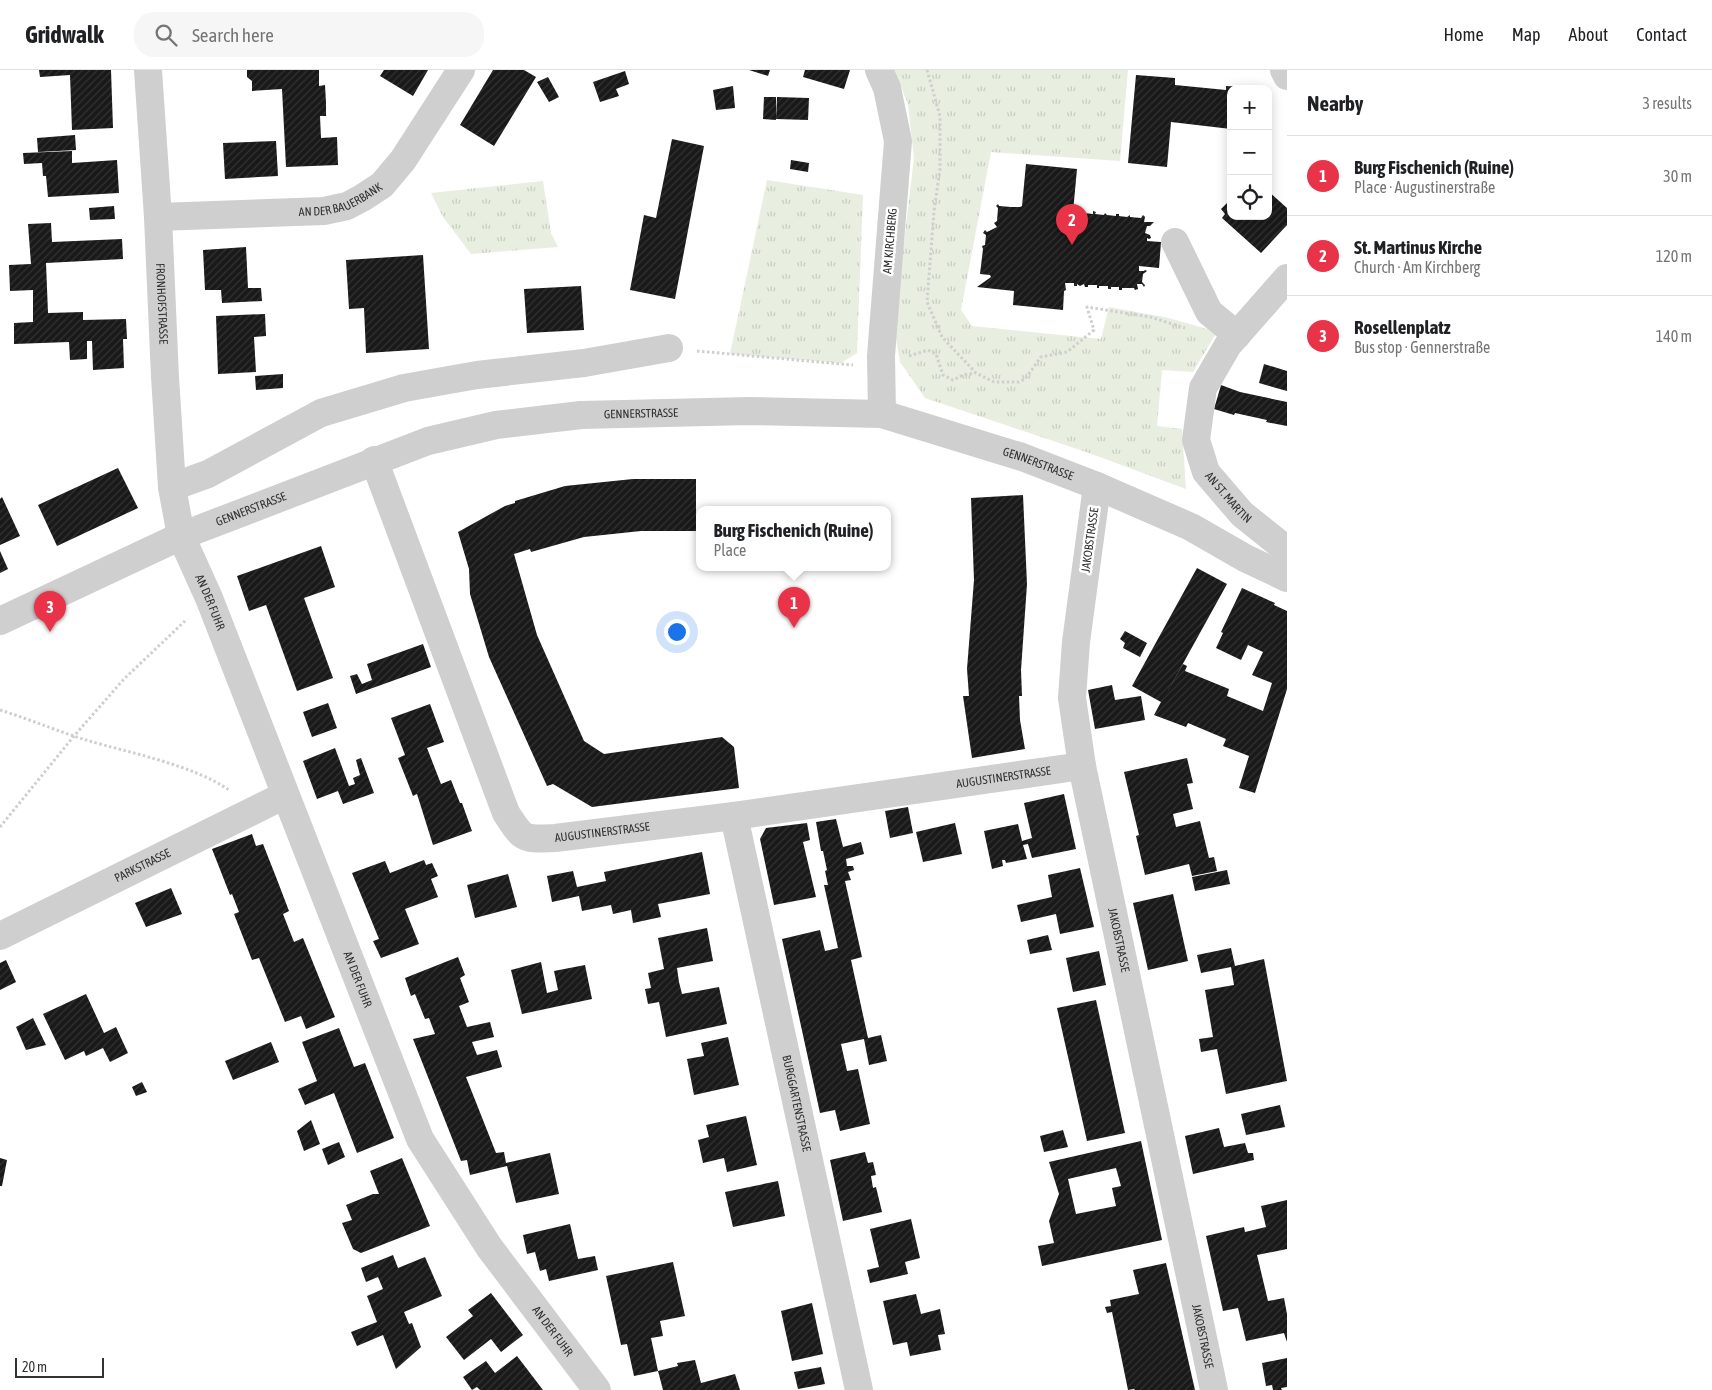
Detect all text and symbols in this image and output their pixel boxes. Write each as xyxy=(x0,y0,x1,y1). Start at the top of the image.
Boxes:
search box xyxy=(134,12,484,57)
text: Gridwalk xyxy=(25,21,104,48)
icon: search xyxy=(152,21,180,49)
text: Search here xyxy=(192,24,274,46)
text: Home xyxy=(1444,24,1484,45)
text: Map xyxy=(1512,24,1541,45)
text: About xyxy=(1569,24,1608,45)
text: Contact xyxy=(1636,24,1687,45)
map controls xyxy=(1227,85,1272,220)
button: + xyxy=(1227,85,1272,130)
text: Nearby xyxy=(1307,91,1363,115)
text: 3 results xyxy=(1642,94,1692,112)
button: − xyxy=(1227,130,1272,175)
text: Burg Fischenich (Ruine) xyxy=(1354,156,1514,178)
text: 1 xyxy=(1319,167,1327,185)
text: 30 m xyxy=(1663,167,1692,185)
button: locate xyxy=(1227,175,1272,220)
text: Place · Augustinerstraße xyxy=(1354,178,1495,196)
street label: AN DER BAUERBANK xyxy=(298,180,385,219)
pin: 2 xyxy=(1056,204,1088,245)
street label: AM KIRCHBERG xyxy=(880,208,900,274)
text: St. Martinus Kirche xyxy=(1354,236,1482,258)
text: 2 xyxy=(1319,247,1327,265)
text: 120 m xyxy=(1656,247,1692,265)
text: Church · Am Kirchberg xyxy=(1354,258,1480,276)
street label: FRONHOFSTRASSE xyxy=(153,263,171,344)
text: Rosellenplatz xyxy=(1354,316,1451,338)
text: 3 xyxy=(1319,327,1327,345)
text: 140 m xyxy=(1656,327,1692,345)
text: Bus stop · Gennerstraße xyxy=(1354,338,1490,356)
street label: GENNERSTRASSE xyxy=(604,406,678,421)
street label: GENNERSTRASSE xyxy=(1001,445,1075,483)
street label: AN ST. MARTIN xyxy=(1202,469,1255,526)
street label: GENNERSTRASSE xyxy=(214,489,288,529)
popup xyxy=(696,506,891,571)
street label: JAKOBSTRASSE xyxy=(1079,507,1101,573)
text: Burg Fischenich (Ruine) xyxy=(713,519,874,541)
text: Place xyxy=(713,541,746,559)
street label: AN DER FUHR xyxy=(192,572,228,632)
pin: 1 xyxy=(778,587,810,628)
pin: 3 xyxy=(34,591,66,632)
your location xyxy=(664,619,690,645)
street label: AUGUSTINERSTRASSE xyxy=(955,764,1052,791)
street label: AUGUSTINERSTRASSE xyxy=(554,819,650,845)
street label: PARKSTRASSE xyxy=(112,846,173,885)
street label: JAKOBSTRASSE xyxy=(1105,906,1132,973)
street label: AN DER FUHR xyxy=(341,949,375,1010)
street label: BURGGARTENSTRASSE xyxy=(779,1054,814,1153)
street label: AN DER FUHR xyxy=(529,1303,576,1359)
street label: JAKOBSTRASSE xyxy=(1189,1303,1216,1370)
scale bar xyxy=(15,1355,104,1378)
text: 20 m xyxy=(22,1359,47,1375)

